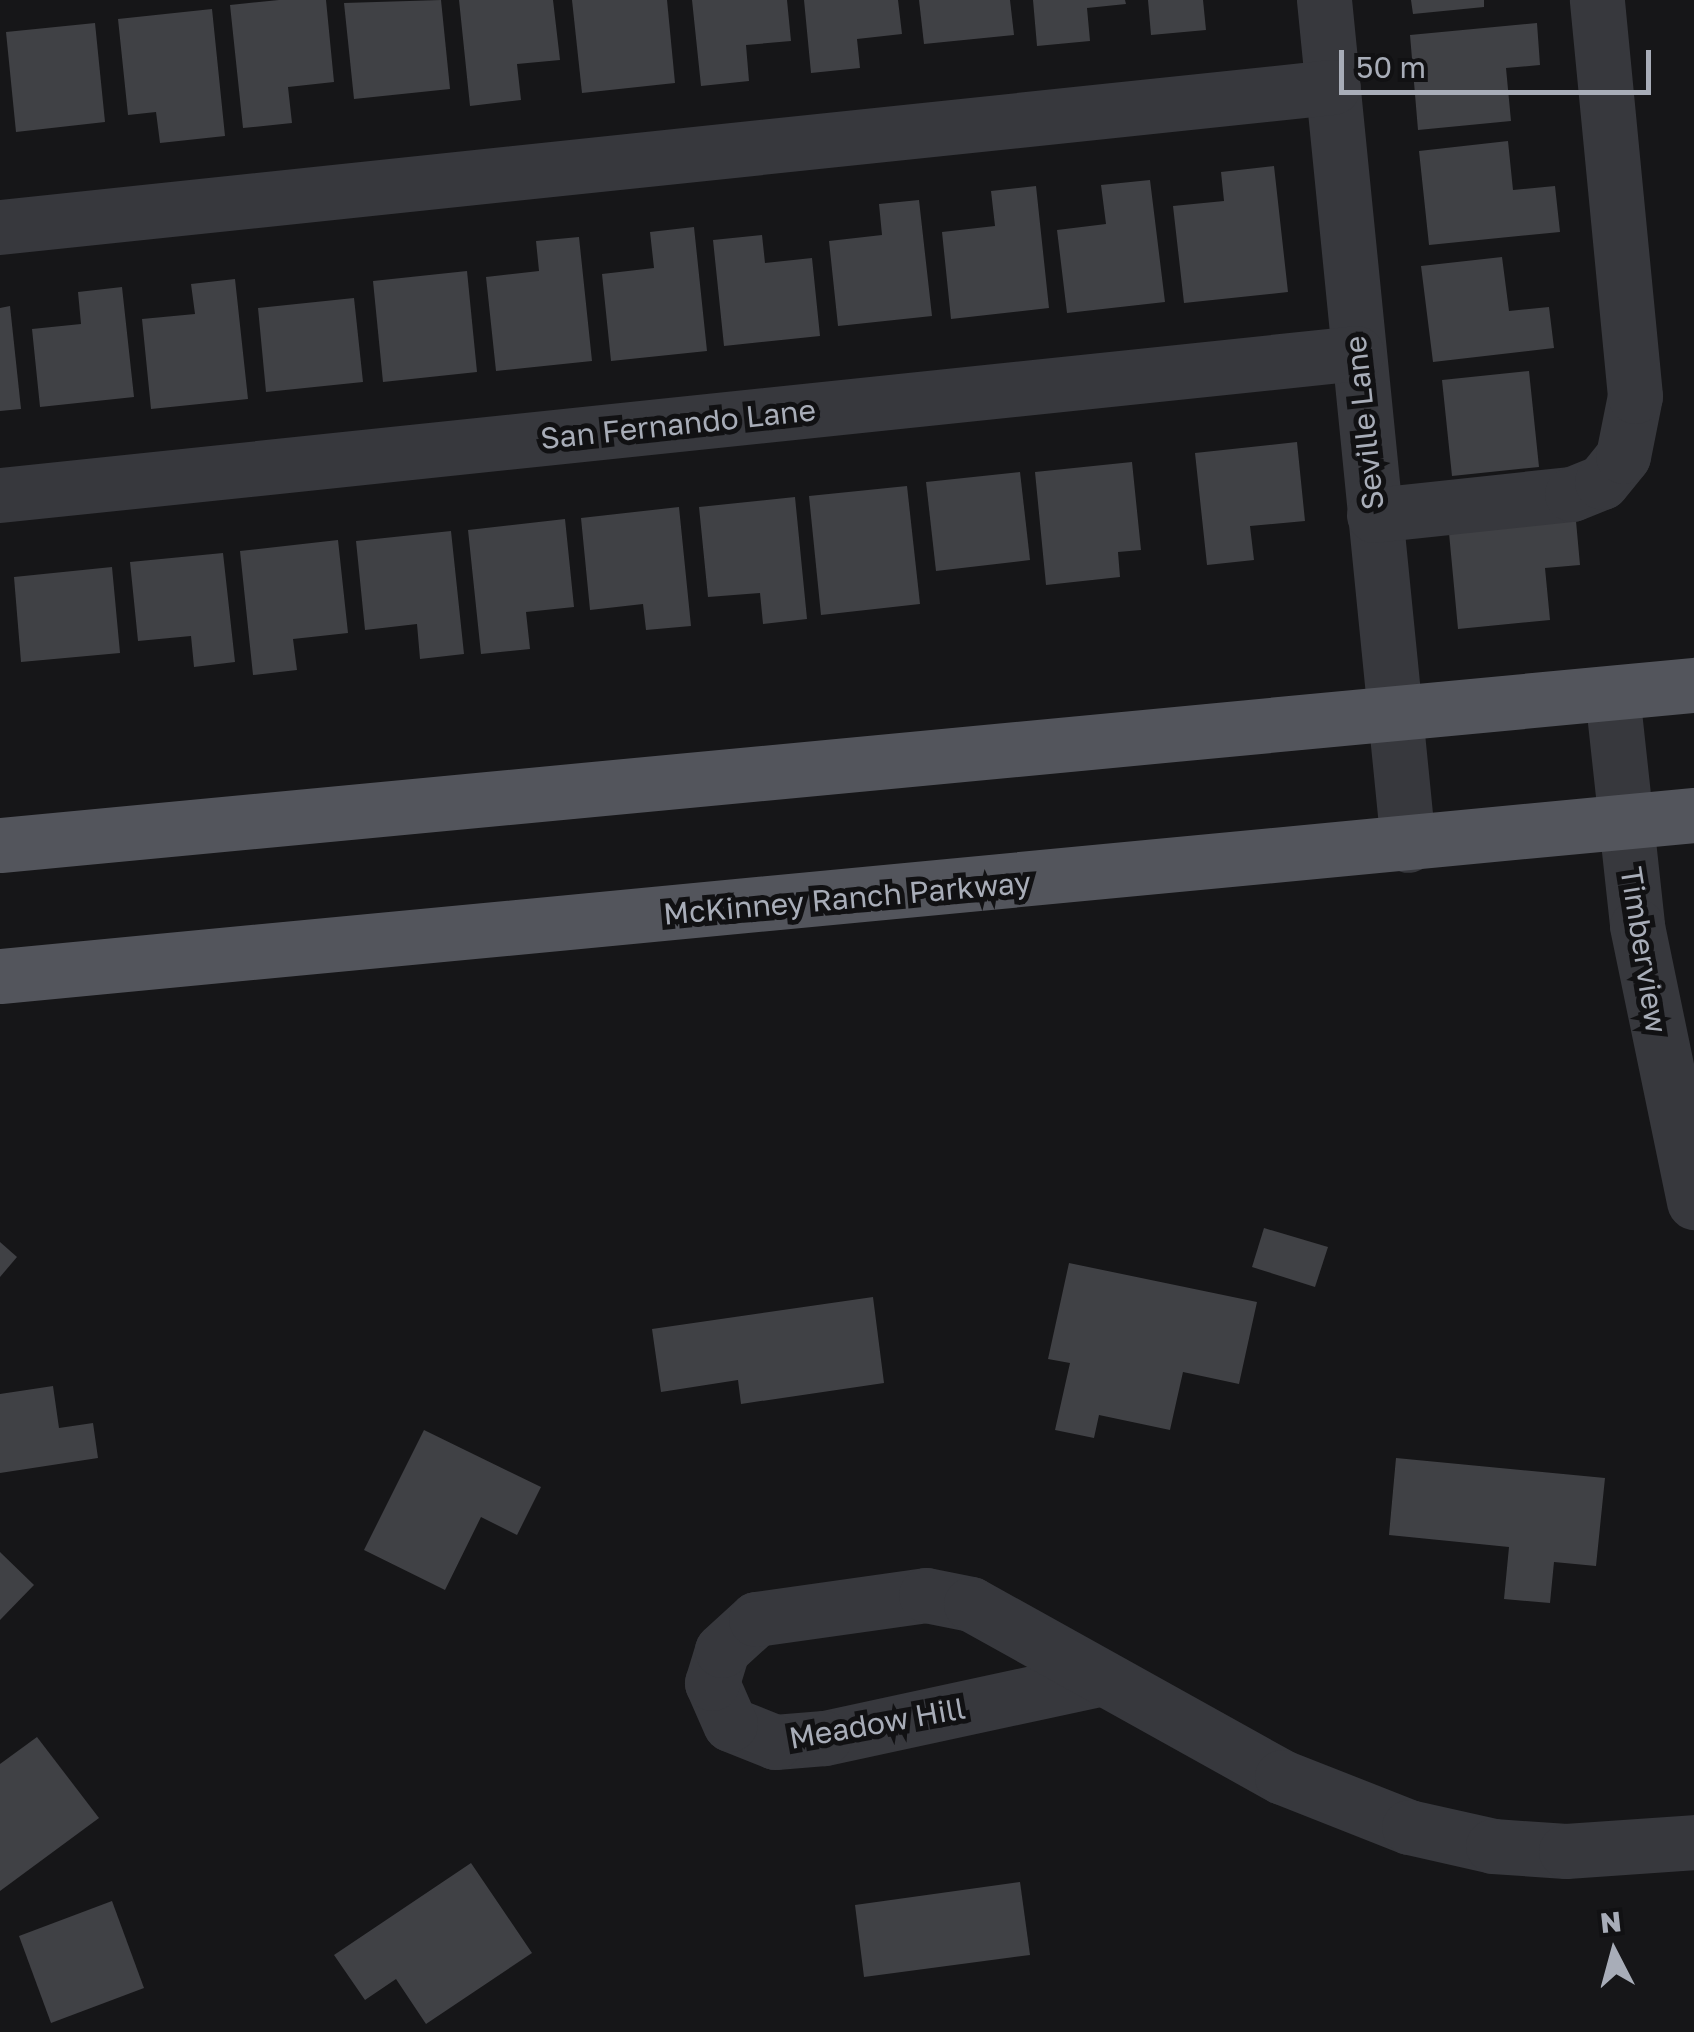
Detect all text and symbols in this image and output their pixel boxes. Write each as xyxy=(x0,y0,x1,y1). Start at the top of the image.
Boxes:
scale bar xyxy=(1344,30,1656,92)
text: 50 m xyxy=(1356,49,1426,85)
street label: Seville Lane xyxy=(1337,334,1391,512)
street label: San Fernando Lane xyxy=(539,392,817,456)
street label: McKinney Ranch Parkway xyxy=(662,864,1032,932)
street label: Timberview xyxy=(1613,864,1675,1036)
street label: Meadow Hill xyxy=(786,1690,968,1756)
north arrow xyxy=(1564,1902,1664,2002)
text: N xyxy=(1599,1904,1623,1939)

